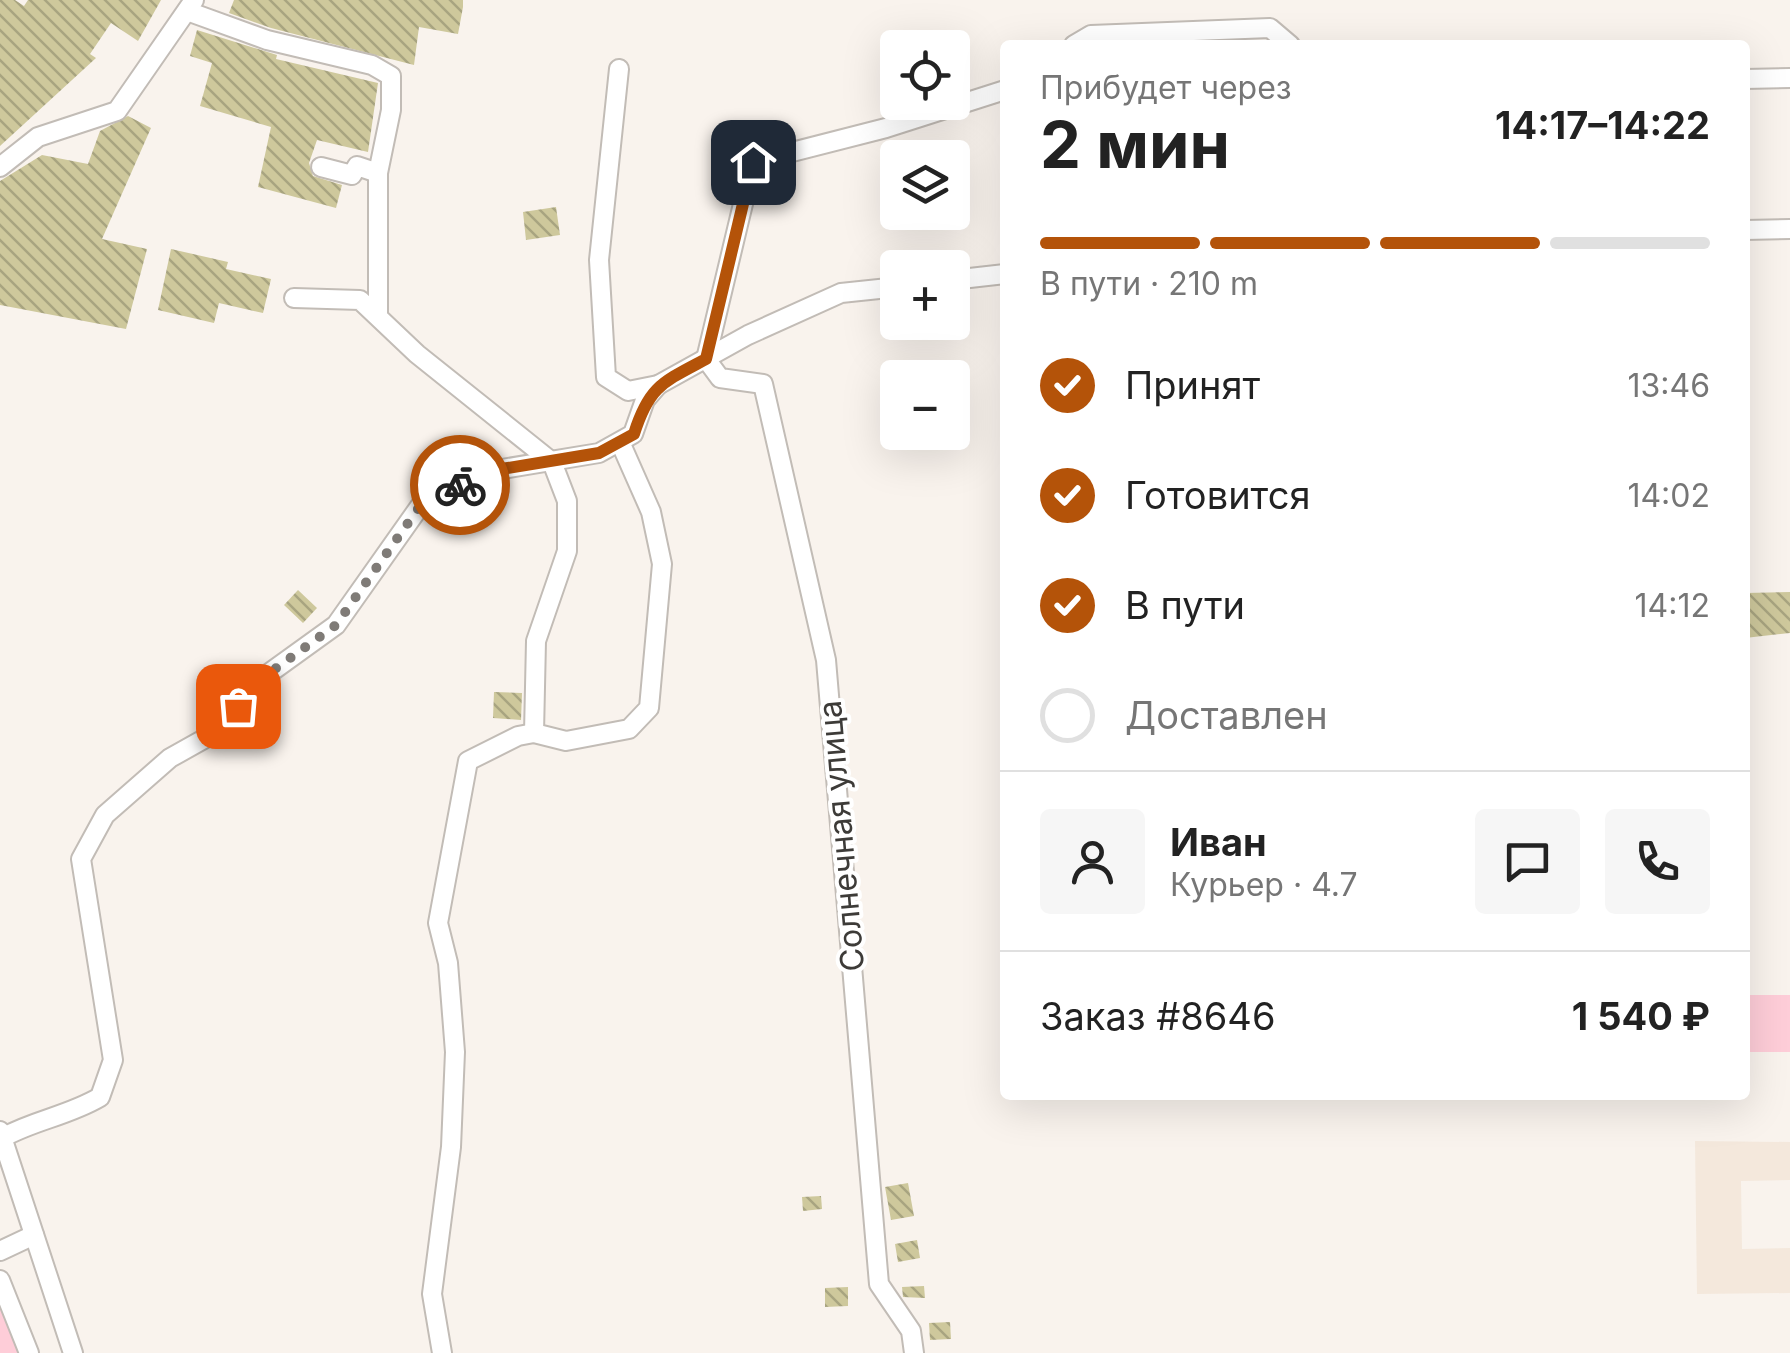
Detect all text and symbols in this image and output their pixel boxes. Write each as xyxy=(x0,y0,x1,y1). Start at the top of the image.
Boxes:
map controls xyxy=(880,30,970,450)
button: locate xyxy=(880,30,970,120)
text: Прибудет через xyxy=(1040,68,1292,107)
text: 14:17–14:22 xyxy=(1495,102,1710,148)
text: 2 мин xyxy=(1040,105,1230,184)
pin xyxy=(711,120,796,205)
icon: home xyxy=(726,135,781,190)
button: layers xyxy=(880,140,970,230)
button: + xyxy=(880,250,970,340)
text: В пути · 210 m xyxy=(1040,264,1258,303)
icon: check xyxy=(1040,358,1095,413)
button: − xyxy=(880,360,970,450)
text: Принят xyxy=(1125,362,1260,408)
text: 13:46 xyxy=(1627,366,1710,405)
courier xyxy=(410,435,510,535)
icon: bike xyxy=(433,458,488,513)
icon: check xyxy=(1040,468,1095,523)
text: Готовится xyxy=(1125,472,1310,518)
text: 14:02 xyxy=(1627,476,1710,515)
icon: check xyxy=(1040,578,1095,633)
text: В пути xyxy=(1125,582,1245,628)
text: 14:12 xyxy=(1635,586,1710,625)
pin xyxy=(196,664,281,749)
icon: bag xyxy=(211,679,266,734)
text: Доставлен xyxy=(1125,692,1328,738)
street label: Солнечная улица xyxy=(810,699,872,973)
button: person xyxy=(1040,809,1145,914)
button: chat xyxy=(1475,809,1580,914)
button: phone xyxy=(1605,809,1710,914)
text: Иван xyxy=(1170,819,1267,865)
text: Курьер · 4.7 xyxy=(1170,865,1358,904)
text: Заказ #8646 xyxy=(1040,993,1275,1039)
text: 1 540 ₽ xyxy=(1572,993,1710,1039)

